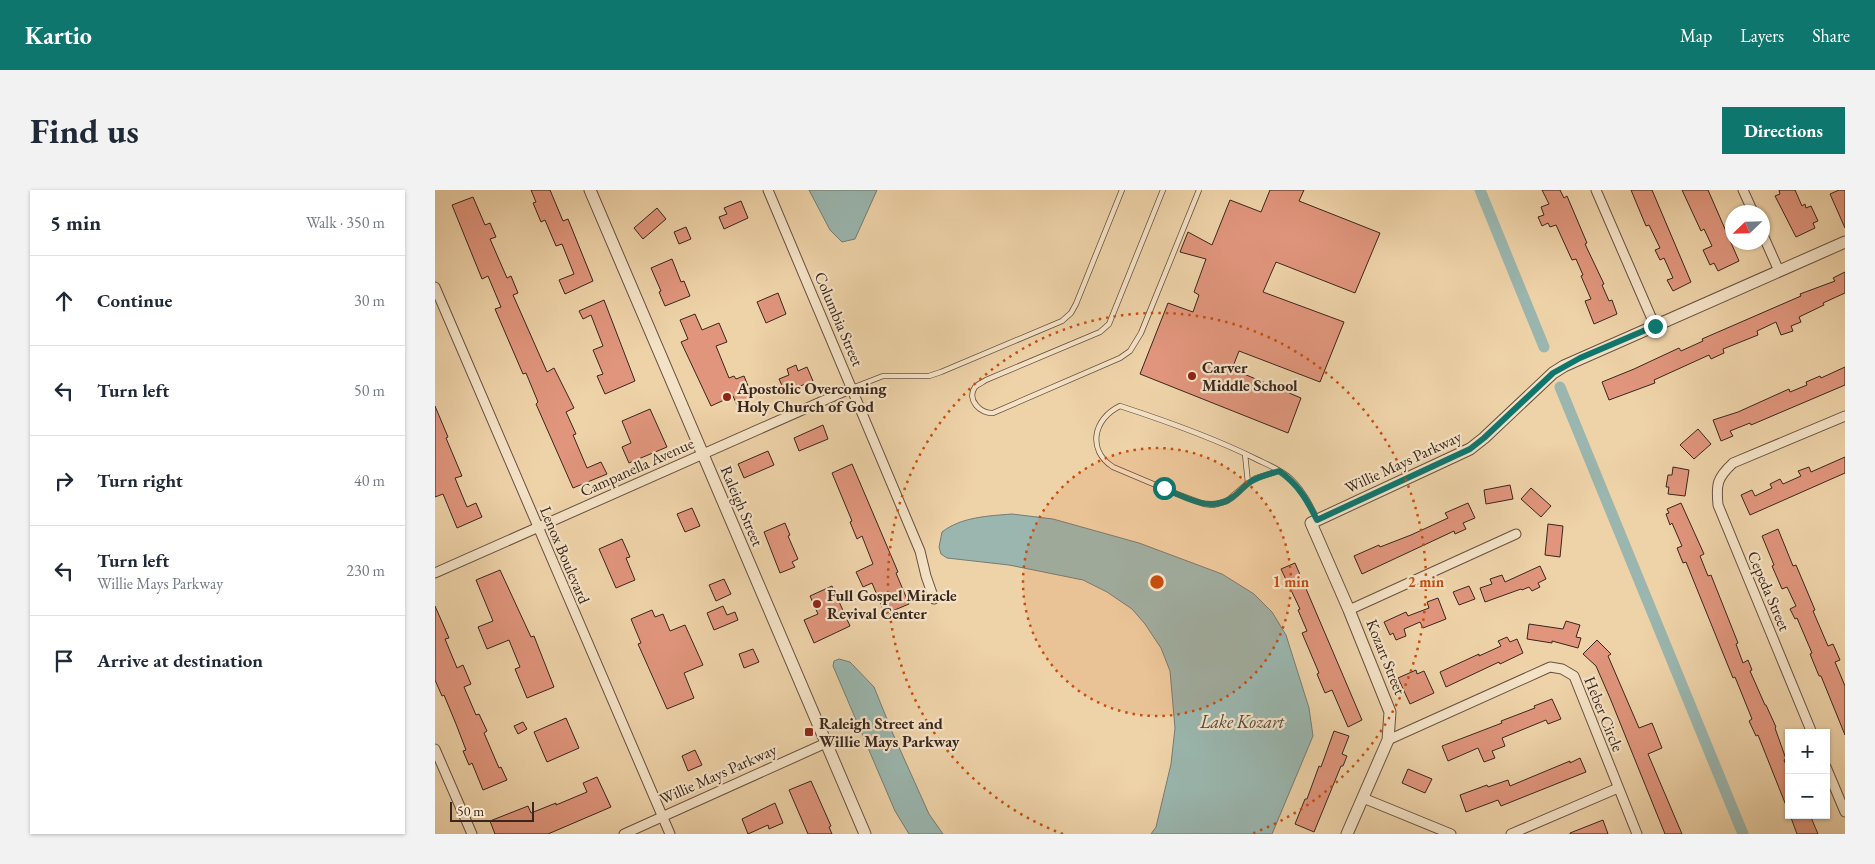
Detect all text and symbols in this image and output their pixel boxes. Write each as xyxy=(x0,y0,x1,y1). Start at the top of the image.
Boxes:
text: Kartio xyxy=(25,20,92,51)
text: Map xyxy=(1680,24,1712,47)
text: Layers xyxy=(1740,24,1784,47)
text: Share xyxy=(1812,24,1850,47)
button: Directions xyxy=(1722,107,1845,154)
text: Find us xyxy=(30,108,139,153)
north arrow xyxy=(1725,205,1770,250)
text: 5 min xyxy=(50,209,101,236)
text: Walk · 350 m xyxy=(306,212,385,233)
street label: Columbia Street xyxy=(810,269,868,369)
icon: ahead xyxy=(50,287,78,315)
text: Continue xyxy=(97,288,172,313)
text: 30 m xyxy=(354,290,385,311)
route end xyxy=(1644,315,1667,338)
place label: Carver Middle School xyxy=(1202,357,1298,396)
marker: Carver Middle School xyxy=(1186,370,1198,382)
icon: left xyxy=(50,377,78,405)
text: Turn left xyxy=(97,378,169,403)
place label: Apostolic Overcoming Holy Church of God xyxy=(736,378,888,417)
text: 50 m xyxy=(354,380,385,401)
marker: Apostolic Overcoming Holy Church of God xyxy=(721,391,733,403)
street label: Willie Mays Parkway xyxy=(1341,425,1466,498)
street label: Campanella Avenue xyxy=(577,433,697,501)
street label: Raleigh Street xyxy=(716,463,768,549)
icon: right xyxy=(50,467,78,495)
text: Turn right xyxy=(97,468,183,493)
text: 40 m xyxy=(354,470,385,491)
route start xyxy=(1153,477,1176,500)
street label: Lenox Boulevard xyxy=(535,503,595,608)
text: Turn left xyxy=(97,548,169,573)
street label: Cepeda Street xyxy=(1743,548,1795,634)
icon: left xyxy=(50,557,78,585)
text: 230 m xyxy=(346,560,385,581)
text: 1 min xyxy=(1273,572,1310,591)
text: 2 min xyxy=(1408,572,1445,591)
text: Willie Mays Parkway xyxy=(97,573,223,594)
centre of rings xyxy=(1148,573,1166,591)
place label: Full Gospel Miracle Revival Center xyxy=(827,585,957,624)
marker: Full Gospel Miracle Revival Center xyxy=(811,598,823,610)
street label: Kozart Street xyxy=(1361,616,1411,698)
icon: arrive xyxy=(50,647,78,675)
text: Arrive at destination xyxy=(97,648,263,673)
street label: Heber Circle xyxy=(1579,673,1629,755)
water label: Lake Kozart xyxy=(1199,710,1285,733)
place label: Raleigh Street and Willie Mays Parkway xyxy=(819,713,960,752)
marker: Raleigh Street and Willie Mays Parkway xyxy=(803,726,815,738)
map controls xyxy=(1785,729,1830,819)
button: + xyxy=(1785,729,1830,774)
street label: Willie Mays Parkway xyxy=(656,738,781,809)
button: − xyxy=(1785,774,1830,819)
scale bar xyxy=(450,799,534,822)
text: 50 m xyxy=(457,802,484,820)

